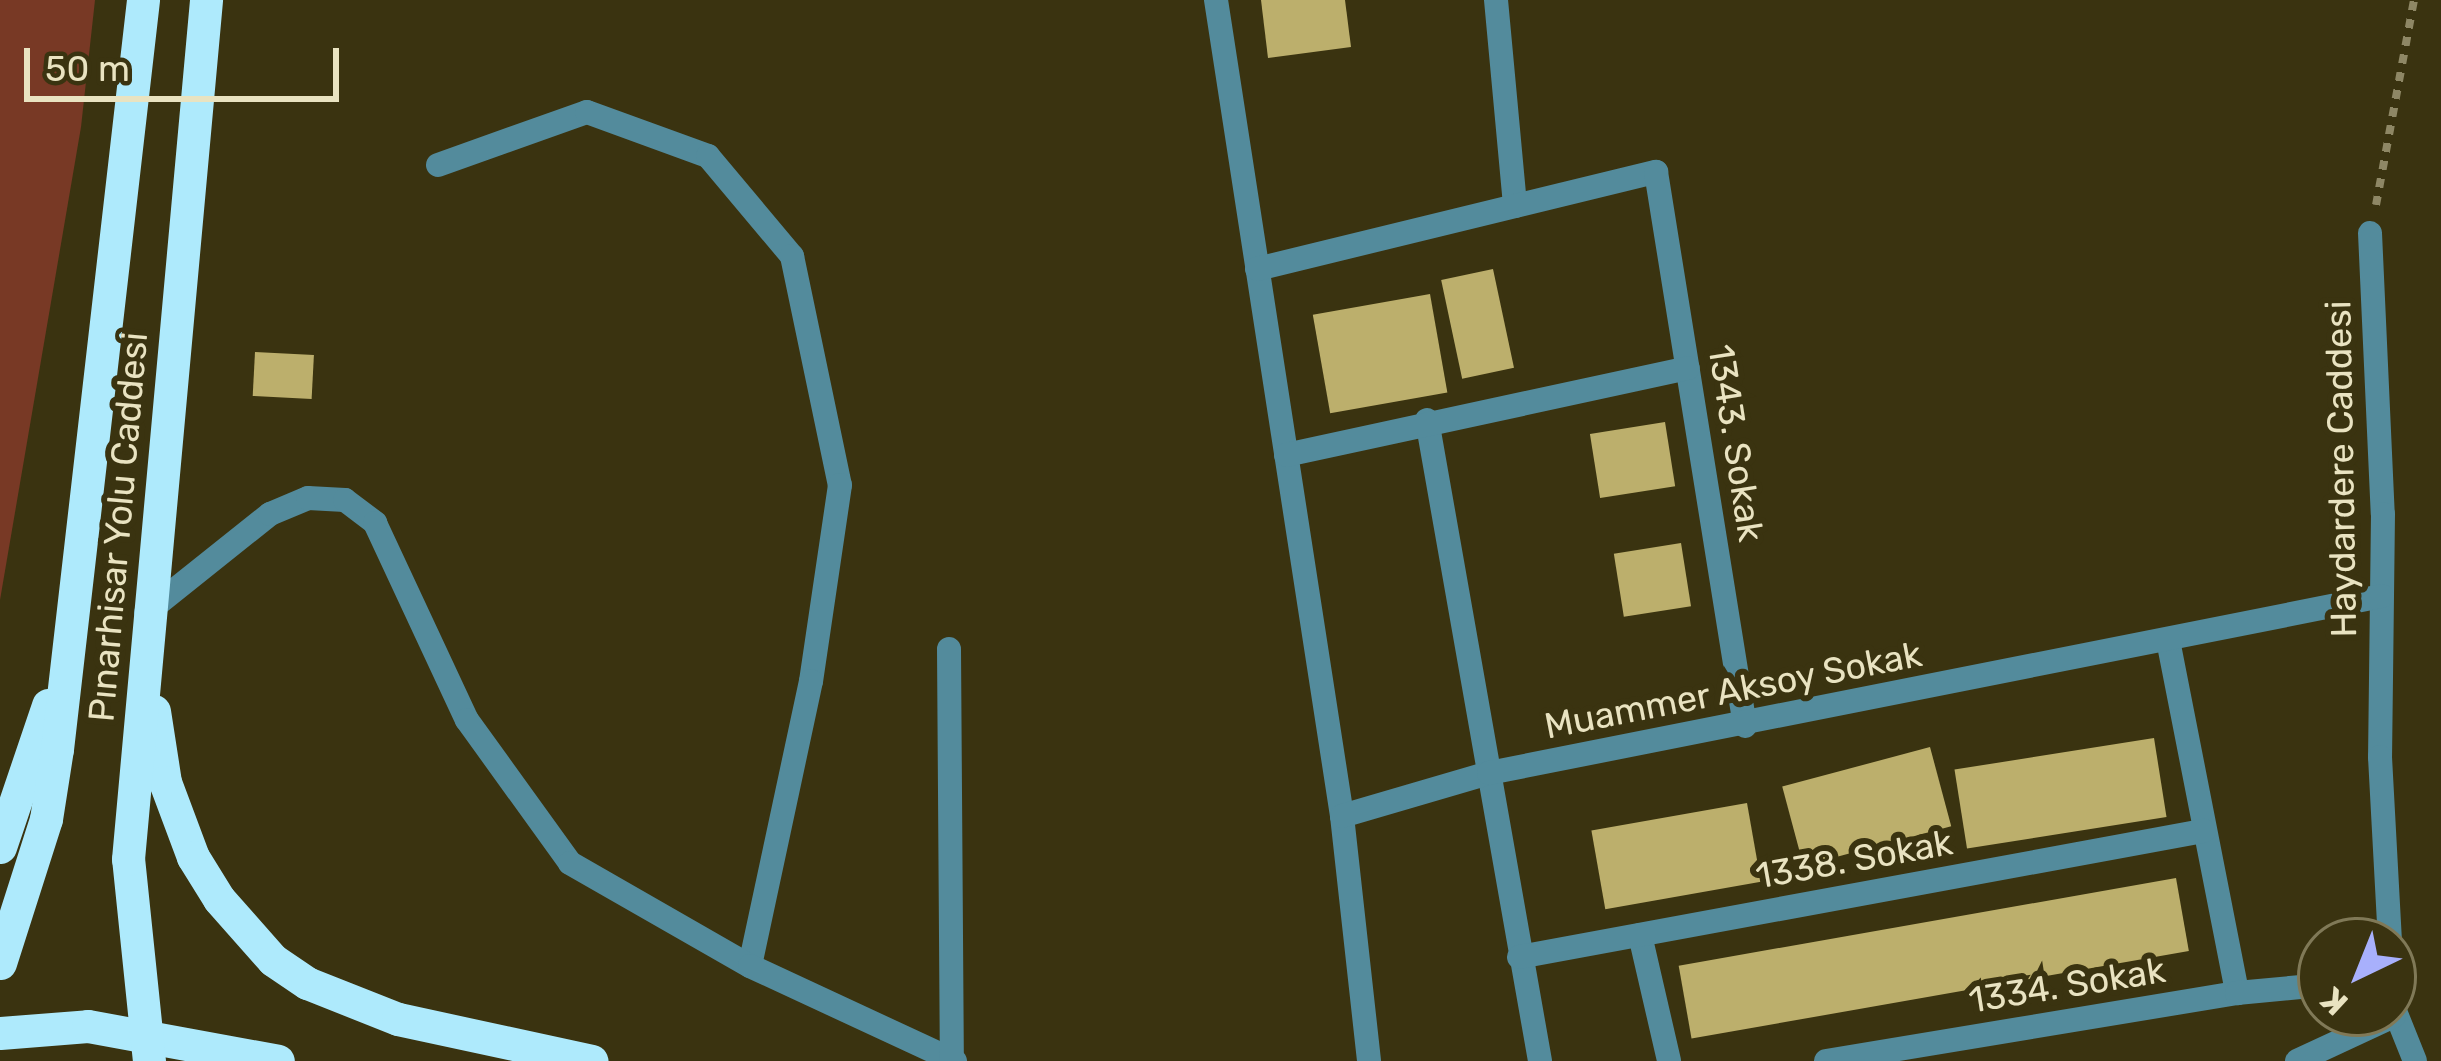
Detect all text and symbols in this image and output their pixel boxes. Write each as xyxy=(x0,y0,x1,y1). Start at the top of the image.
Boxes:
scale bar xyxy=(30,24,345,98)
text: 50 m xyxy=(45,47,130,90)
street label: Haydardere Caddesi xyxy=(2316,300,2366,638)
street label: Pınarhisar Yolu Caddesi xyxy=(79,330,157,724)
street label: 1343. Sokak xyxy=(1699,342,1773,544)
street label: Muammer Aksoy Sokak xyxy=(1539,632,1927,748)
street label: 1338. Sokak xyxy=(1752,820,1956,898)
north arrow xyxy=(2297,917,2417,1037)
street label: 1334. Sokak xyxy=(1966,948,2168,1022)
text: K xyxy=(2313,980,2355,1023)

